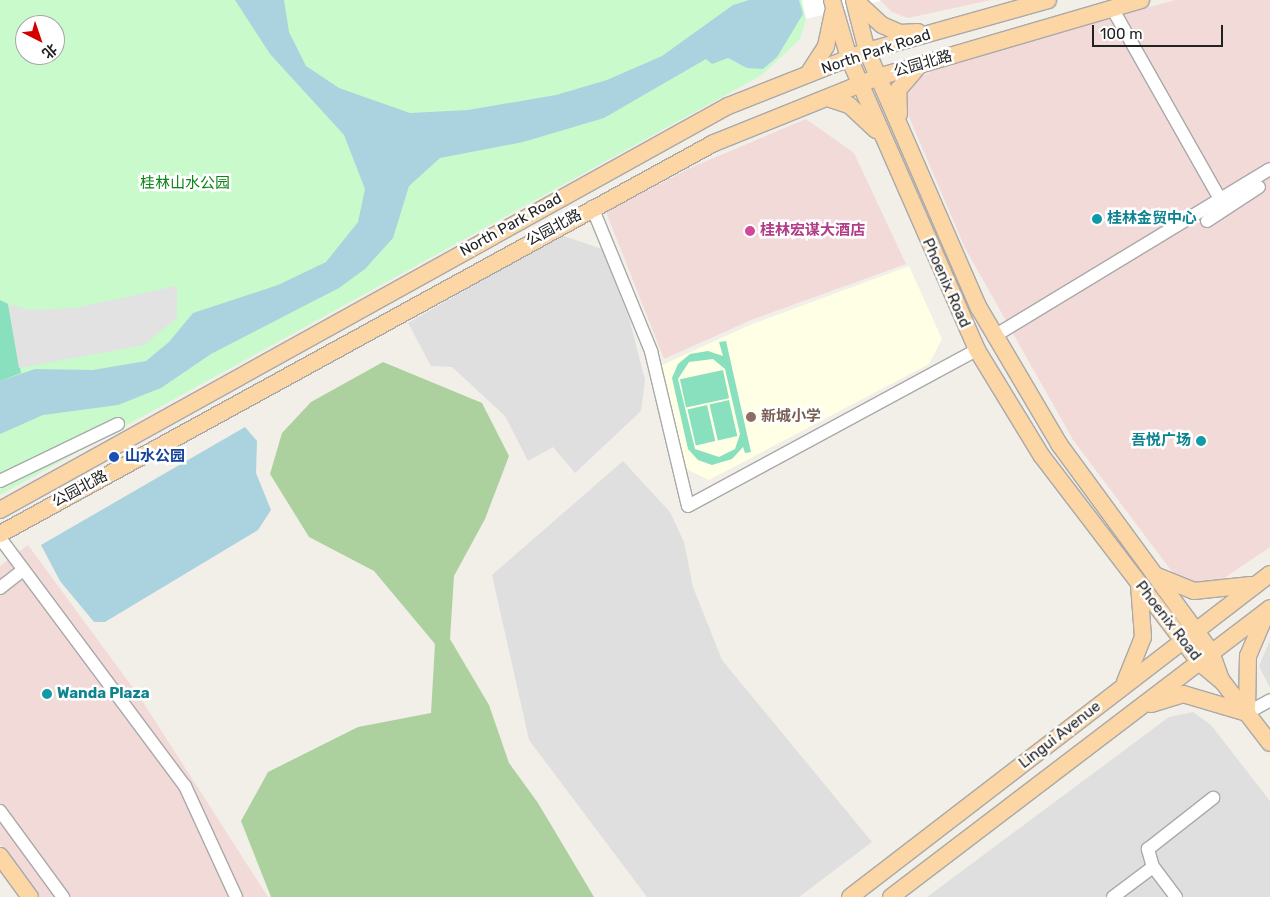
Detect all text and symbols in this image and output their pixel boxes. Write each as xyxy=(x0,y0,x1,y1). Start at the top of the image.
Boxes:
north arrow xyxy=(15,15,65,65)
scale bar xyxy=(1095,15,1226,47)
text: 100 m xyxy=(1100,25,1142,43)
street label: North Park Road xyxy=(819,26,933,78)
text: 北 xyxy=(39,40,60,62)
street label: 公园北路 xyxy=(892,47,954,81)
park label: 桂林山水公园 xyxy=(140,175,230,193)
street label: North Park Road xyxy=(457,190,565,260)
street label: 公园北路 xyxy=(523,206,585,250)
place label: 桂林金贸中心 xyxy=(1107,210,1197,228)
marker: 桂林金贸中心 xyxy=(1091,213,1103,225)
place label: 桂林宏谋大酒店 xyxy=(760,222,865,240)
marker: 桂林宏谋大酒店 xyxy=(744,225,756,237)
street label: Phoenix Road xyxy=(918,236,974,330)
place label: 新城小学 xyxy=(761,408,821,426)
marker: 新城小学 xyxy=(745,411,757,423)
place label: 吾悦广场 xyxy=(1131,432,1191,450)
marker: 吾悦广场 xyxy=(1195,435,1207,447)
place label: 山水公园 xyxy=(125,448,185,466)
marker: 山水公园 xyxy=(107,450,121,464)
street label: 公园北路 xyxy=(49,467,111,511)
street label: Phoenix Road xyxy=(1131,578,1205,664)
place label: Wanda Plaza xyxy=(57,685,150,703)
marker: Wanda Plaza xyxy=(41,688,53,700)
street label: Lingui Avenue xyxy=(1015,697,1105,773)

